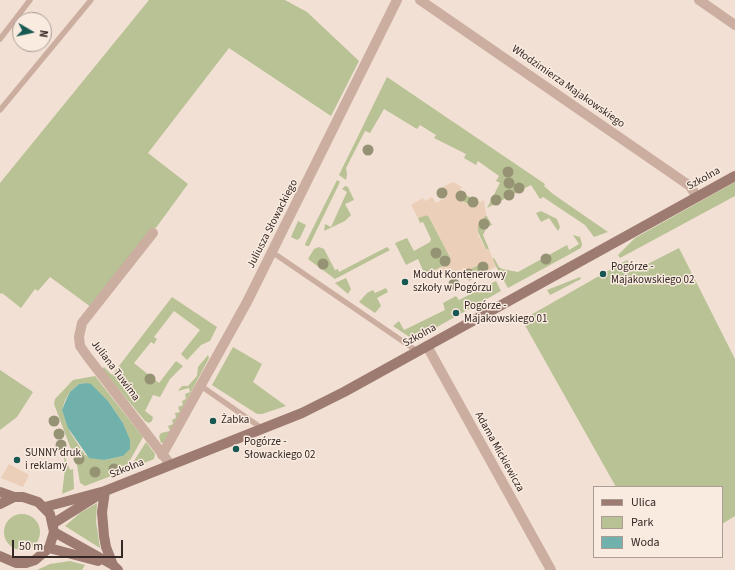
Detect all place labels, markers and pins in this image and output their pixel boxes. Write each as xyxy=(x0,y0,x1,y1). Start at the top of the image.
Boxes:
place label: Pogórze - Majakowskiego 02 xyxy=(611,261,694,287)
place label: Moduł Kontenerowy szkoły w Pogórzu xyxy=(413,269,506,295)
marker: Pogórze - Majakowskiego 02 xyxy=(598,269,608,279)
marker: Moduł Kontenerowy szkoły w Pogórzu xyxy=(400,277,410,287)
place label: Pogórze - Majakowskiego 01 xyxy=(464,300,547,326)
marker: Pogórze - Majakowskiego 01 xyxy=(451,308,461,318)
place label: Żabka xyxy=(221,414,249,428)
marker: Żabka xyxy=(208,416,218,426)
place label: Pogórze - Słowackiego 02 xyxy=(244,436,315,462)
marker: Pogórze - Słowackiego 02 xyxy=(231,444,241,454)
place label: SUNNY druk i reklamy xyxy=(25,447,81,473)
marker: SUNNY druk i reklamy xyxy=(12,455,22,465)

